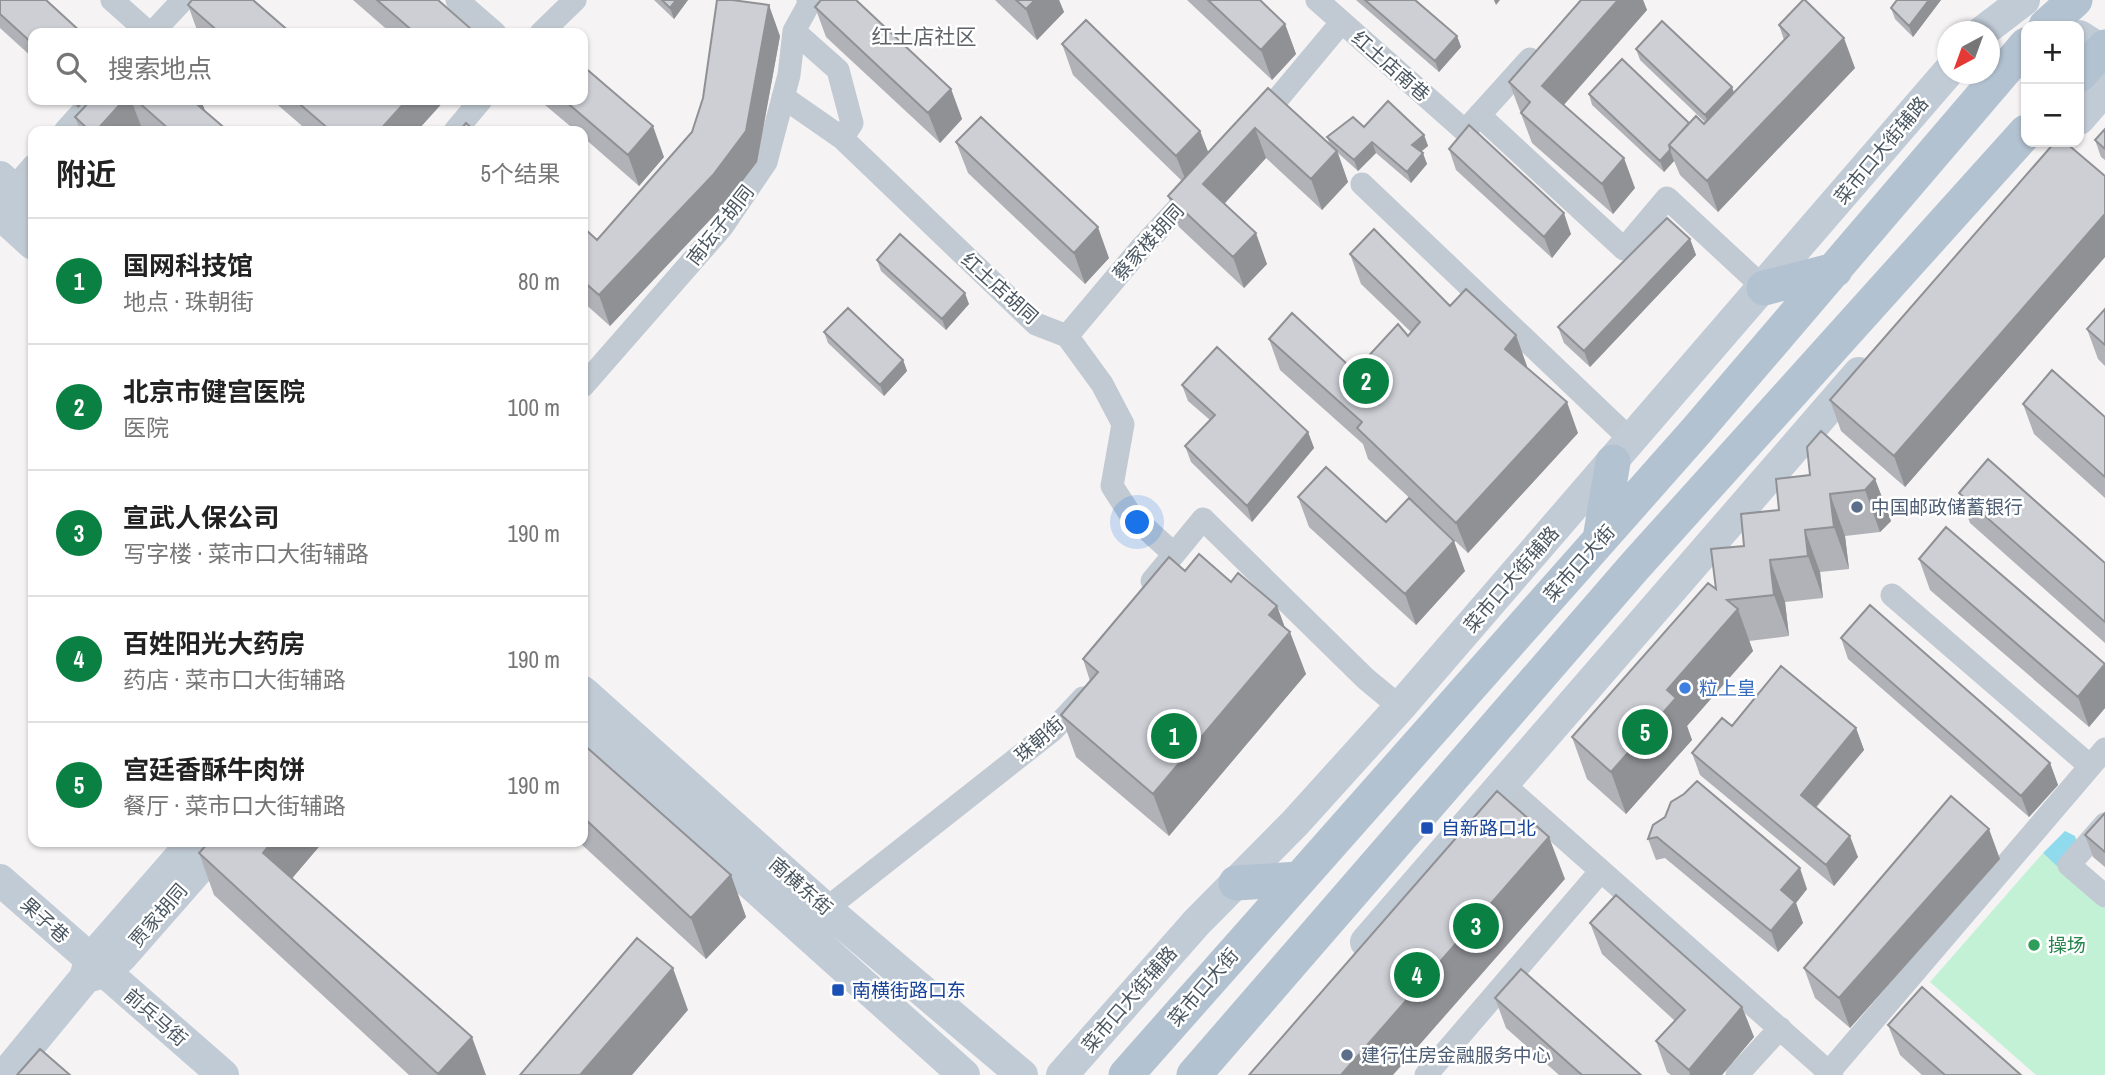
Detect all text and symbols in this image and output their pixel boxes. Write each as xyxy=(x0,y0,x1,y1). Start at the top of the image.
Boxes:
north arrow xyxy=(1937,21,2000,84)
map controls xyxy=(2021,21,2084,147)
button: + xyxy=(2021,21,2084,84)
district label: 红土店社区 xyxy=(872,22,977,51)
street label: 红土店南巷 xyxy=(1347,25,1435,107)
search box xyxy=(28,28,588,105)
icon: search xyxy=(52,48,90,86)
text: 搜索地点 xyxy=(108,51,212,86)
button: − xyxy=(2021,84,2084,147)
street label: 菜市口大街辅路 xyxy=(1828,91,1934,209)
text: 附近 xyxy=(56,154,116,194)
text: 5个结果 xyxy=(481,158,560,189)
street label: 南坛子胡同 xyxy=(681,180,759,270)
street label: 蔡家楼胡同 xyxy=(1107,198,1189,286)
street label: 红土店胡同 xyxy=(956,247,1044,329)
text: 国网科技馆 xyxy=(123,248,253,283)
text: 1 xyxy=(74,266,84,297)
text: 80 m xyxy=(518,266,560,297)
text: 地点 · 珠朝街 xyxy=(123,286,254,317)
pin: 2 xyxy=(1343,355,1389,407)
text: 北京市健宫医院 xyxy=(123,374,305,409)
text: 2 xyxy=(74,392,84,423)
text: 100 m xyxy=(508,392,560,423)
text: 医院 xyxy=(123,412,169,443)
place label: 中国邮政储蓄银行 xyxy=(1871,494,2023,520)
marker: 中国邮政储蓄银行 xyxy=(1849,499,1865,515)
text: 宣武人保公司 xyxy=(123,500,279,535)
your location xyxy=(1120,505,1154,539)
text: 3 xyxy=(74,518,84,549)
text: 190 m xyxy=(508,518,560,549)
street label: 菜市口大街 xyxy=(1538,519,1620,607)
street label: 菜市口大街辅路 xyxy=(1458,520,1564,638)
text: 写字楼 · 菜市口大街辅路 xyxy=(123,538,369,569)
text: 百姓阳光大药房 xyxy=(123,626,305,661)
text: 4 xyxy=(74,644,84,675)
text: 190 m xyxy=(508,644,560,675)
text: 药店 · 菜市口大街辅路 xyxy=(123,664,346,695)
place label: 粒上皇 xyxy=(1699,675,1756,701)
marker: 粒上皇 xyxy=(1677,680,1693,696)
pin: 5 xyxy=(1622,706,1668,758)
street label: 珠朝街 xyxy=(1009,710,1069,768)
pin: 1 xyxy=(1151,710,1197,762)
text: 宫廷香酥牛肉饼 xyxy=(123,752,305,787)
text: 5 xyxy=(74,770,84,801)
text: 190 m xyxy=(508,770,560,801)
text: 餐厅 · 菜市口大街辅路 xyxy=(123,790,346,821)
place label: 自新路口北 xyxy=(1441,815,1536,841)
marker: 自新路口北 xyxy=(1419,820,1435,836)
street label: 南横东街 xyxy=(764,851,838,921)
street label: 贾家胡同 xyxy=(123,878,193,952)
street label: 果子巷 xyxy=(15,891,75,949)
pin: 3 xyxy=(1453,900,1499,952)
place label: 操场 xyxy=(2048,932,2086,958)
marker: 操场 xyxy=(2026,937,2042,953)
street label: 菜市口大街辅路 xyxy=(1076,940,1182,1058)
street label: 菜市口大街 xyxy=(1162,943,1244,1031)
pin: 4 xyxy=(1394,949,1440,1001)
place label: 南横街路口东 xyxy=(852,977,966,1003)
street label: 前兵马街 xyxy=(119,982,193,1052)
marker: 南横街路口东 xyxy=(830,982,846,998)
place label: 建行住房金融服务中心 xyxy=(1361,1042,1551,1068)
marker: 建行住房金融服务中心 xyxy=(1339,1047,1355,1063)

